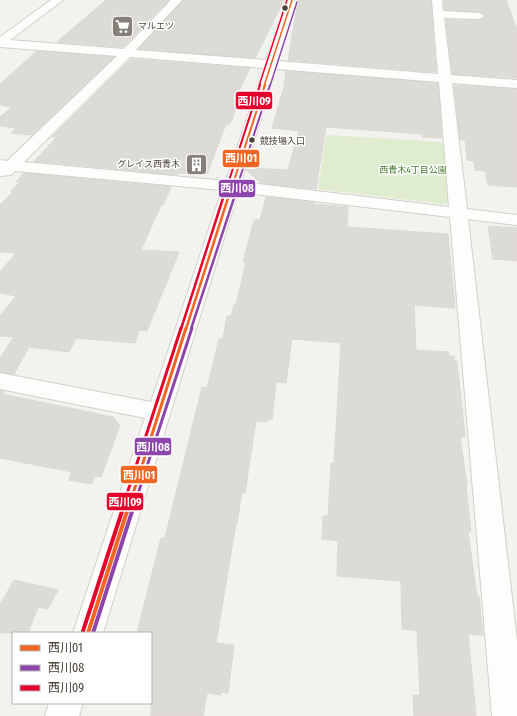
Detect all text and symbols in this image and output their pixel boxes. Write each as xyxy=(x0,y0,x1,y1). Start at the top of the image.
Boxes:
unlabelled marker xyxy=(280,3,290,13)
supermarket icon: マルエツ xyxy=(109,13,135,39)
place label: マルエツ xyxy=(138,21,174,31)
line badge: 西川09 xyxy=(235,91,273,110)
text: 西川09 xyxy=(237,95,271,108)
marker: 競技場入口 xyxy=(247,135,257,145)
place label: 競技場入口 xyxy=(260,136,305,146)
line badge: 西川01 xyxy=(222,149,260,168)
building icon: グレイス西青木 xyxy=(183,151,209,177)
text: 西川01 xyxy=(225,152,257,165)
place label: グレイス西青木 xyxy=(117,159,180,169)
park label: 西青木4丁目公園 xyxy=(379,165,447,175)
line badge: 西川08 xyxy=(218,179,256,198)
text: 西川08 xyxy=(220,182,254,195)
line badge: 西川08 xyxy=(134,437,172,456)
text: 西川08 xyxy=(136,441,170,454)
line badge: 西川01 xyxy=(120,465,158,484)
text: 西川01 xyxy=(123,469,155,482)
line badge: 西川09 xyxy=(106,492,144,511)
text: 西川09 xyxy=(108,496,142,509)
legend xyxy=(12,632,152,704)
text: 西川01 xyxy=(48,641,83,655)
text: 西川08 xyxy=(48,661,84,675)
text: 西川09 xyxy=(48,681,84,695)

